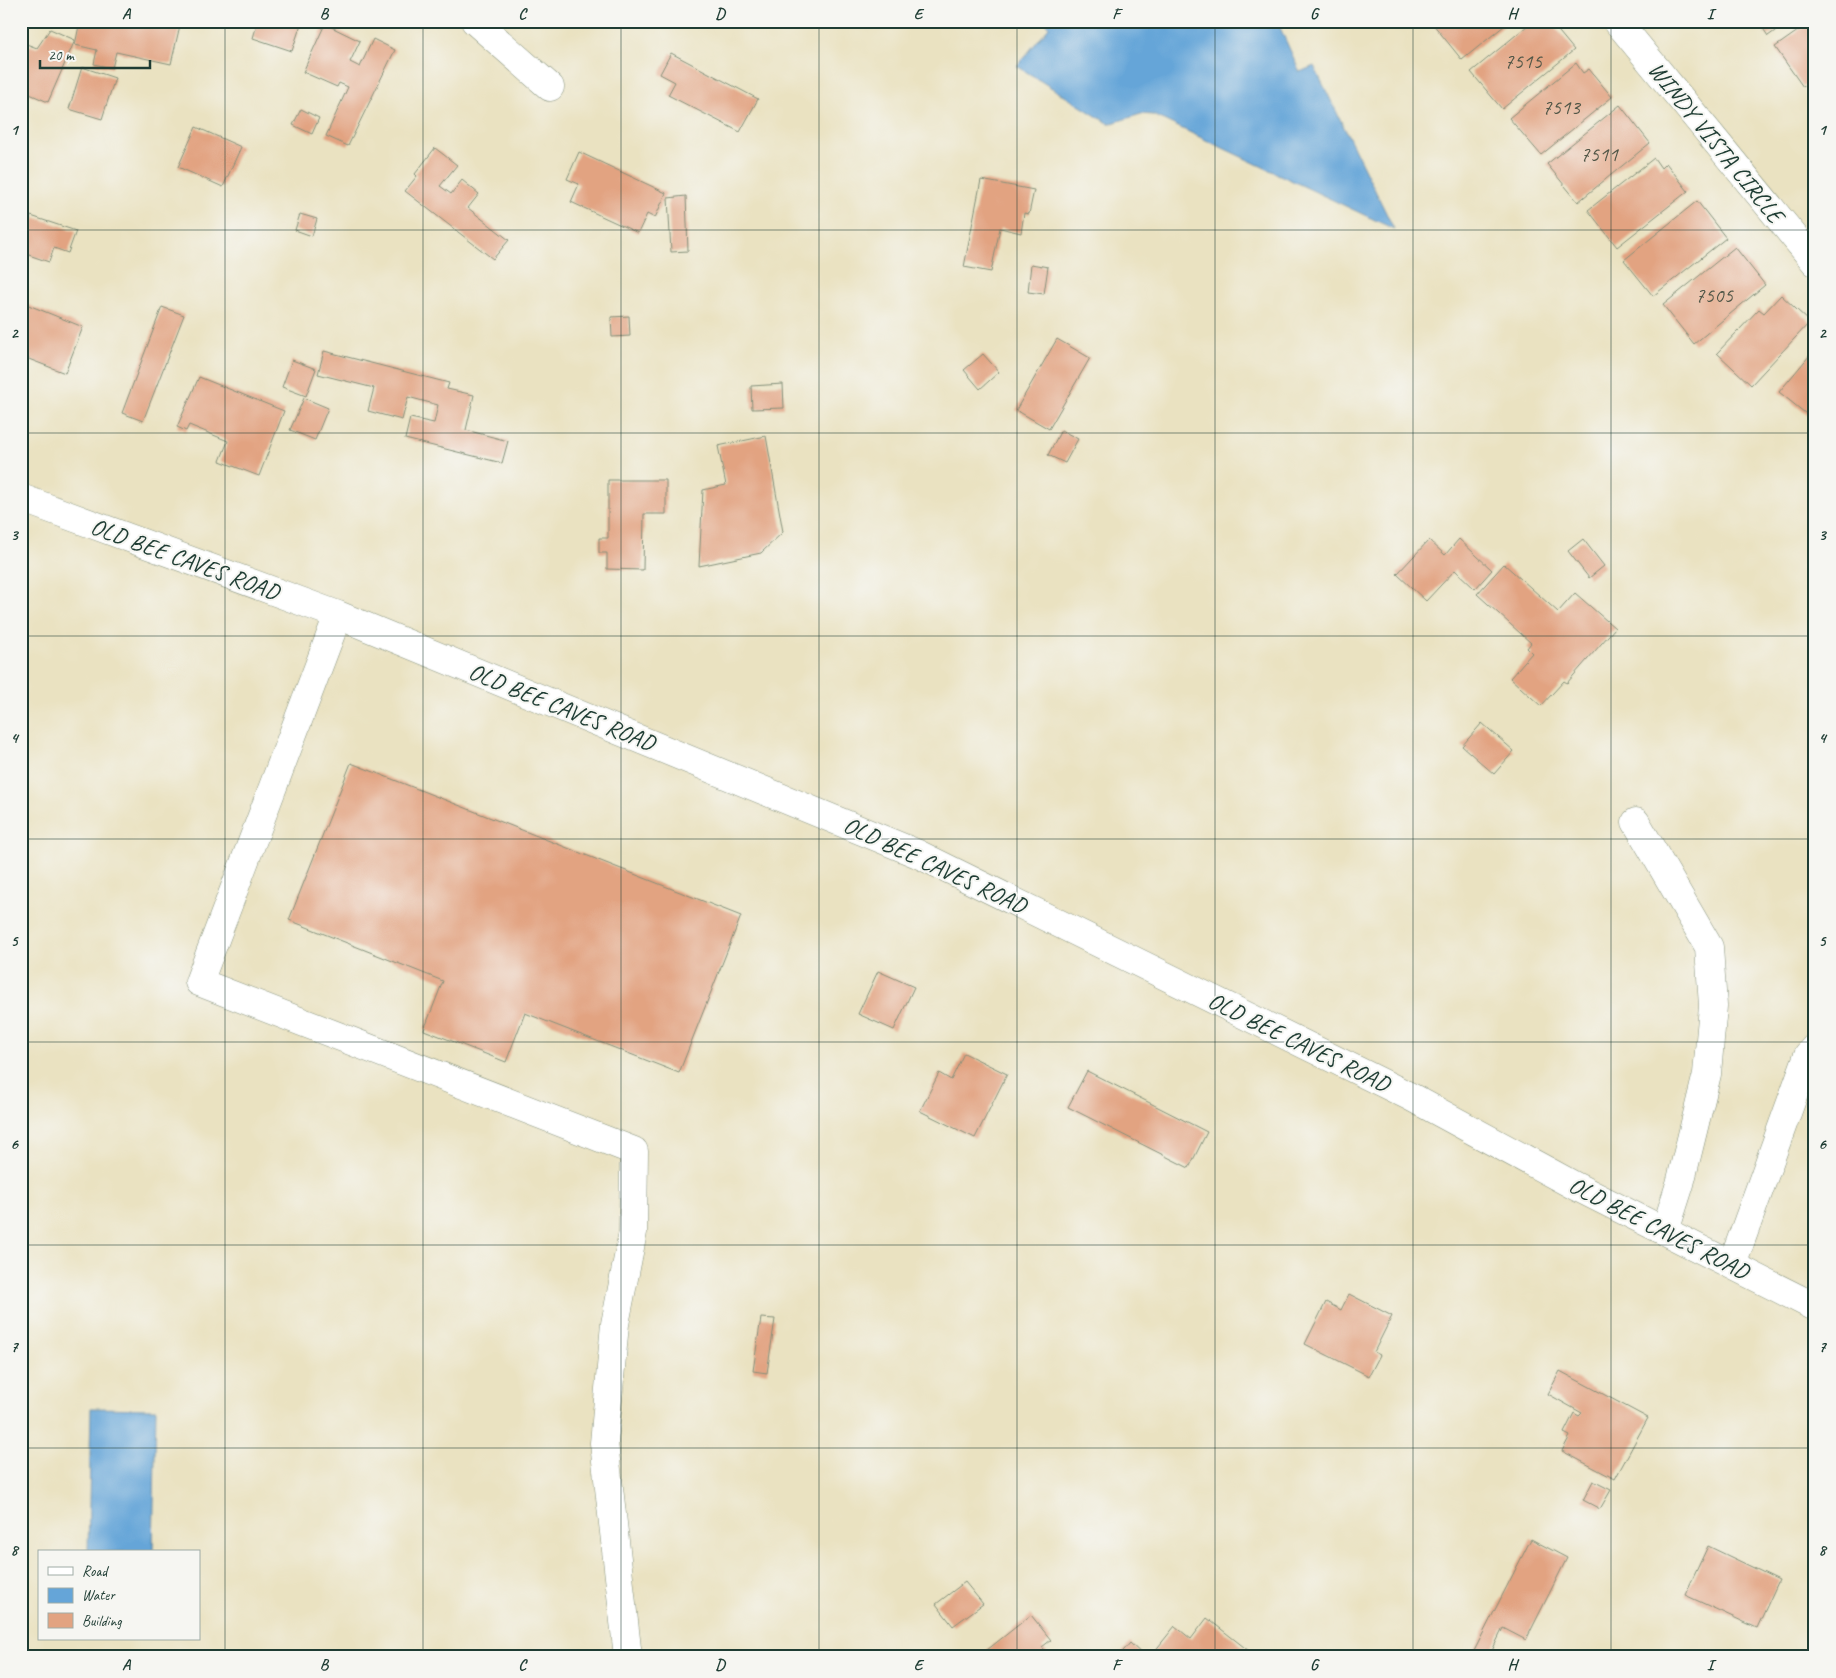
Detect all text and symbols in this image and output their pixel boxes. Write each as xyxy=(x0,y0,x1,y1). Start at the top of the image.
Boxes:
text: A xyxy=(122,4,132,24)
text: B xyxy=(320,4,330,24)
text: C xyxy=(518,4,528,24)
text: D xyxy=(715,4,726,24)
text: E xyxy=(914,4,925,24)
text: F xyxy=(1112,4,1123,24)
text: G xyxy=(1310,4,1320,24)
text: H xyxy=(1507,4,1519,24)
text: I xyxy=(1707,4,1717,24)
scale bar xyxy=(40,38,150,70)
text: 20 m xyxy=(48,46,75,65)
house number: 7515 xyxy=(1504,48,1543,74)
street label: WINDY VISTA CIRCLE xyxy=(1642,55,1792,231)
house number: 7513 xyxy=(1542,94,1581,120)
text: 1 xyxy=(10,120,19,140)
text: 1 xyxy=(1818,120,1827,140)
house number: 7511 xyxy=(1580,141,1619,167)
house number: 7505 xyxy=(1695,282,1734,308)
text: 2 xyxy=(10,323,19,343)
text: 2 xyxy=(1818,323,1827,343)
street label: OLD BEE CAVES ROAD xyxy=(87,511,285,608)
text: 3 xyxy=(10,525,19,545)
text: 3 xyxy=(1818,525,1827,545)
street label: OLD BEE CAVES ROAD xyxy=(464,656,662,759)
text: 4 xyxy=(10,728,19,748)
text: 4 xyxy=(1818,728,1827,748)
street label: OLD BEE CAVES ROAD xyxy=(839,809,1033,921)
text: 5 xyxy=(11,931,20,951)
text: 5 xyxy=(1819,931,1828,951)
street label: OLD BEE CAVES ROAD xyxy=(1203,985,1397,1100)
text: 6 xyxy=(10,1134,19,1154)
text: 6 xyxy=(1818,1134,1827,1154)
street label: OLD BEE CAVES ROAD xyxy=(1564,1170,1756,1287)
text: 7 xyxy=(10,1337,19,1357)
text: 7 xyxy=(1818,1337,1827,1357)
text: 8 xyxy=(10,1540,19,1560)
text: 8 xyxy=(1818,1540,1827,1560)
legend xyxy=(38,1550,200,1640)
text: Road xyxy=(82,1562,109,1581)
text: Water xyxy=(82,1586,116,1605)
text: Building xyxy=(82,1612,122,1631)
text: A xyxy=(122,1655,132,1675)
text: B xyxy=(320,1655,330,1675)
text: C xyxy=(518,1655,528,1675)
text: D xyxy=(715,1655,726,1675)
text: E xyxy=(914,1655,925,1675)
text: F xyxy=(1112,1655,1123,1675)
text: G xyxy=(1310,1655,1320,1675)
text: H xyxy=(1507,1655,1519,1675)
text: I xyxy=(1707,1655,1717,1675)

